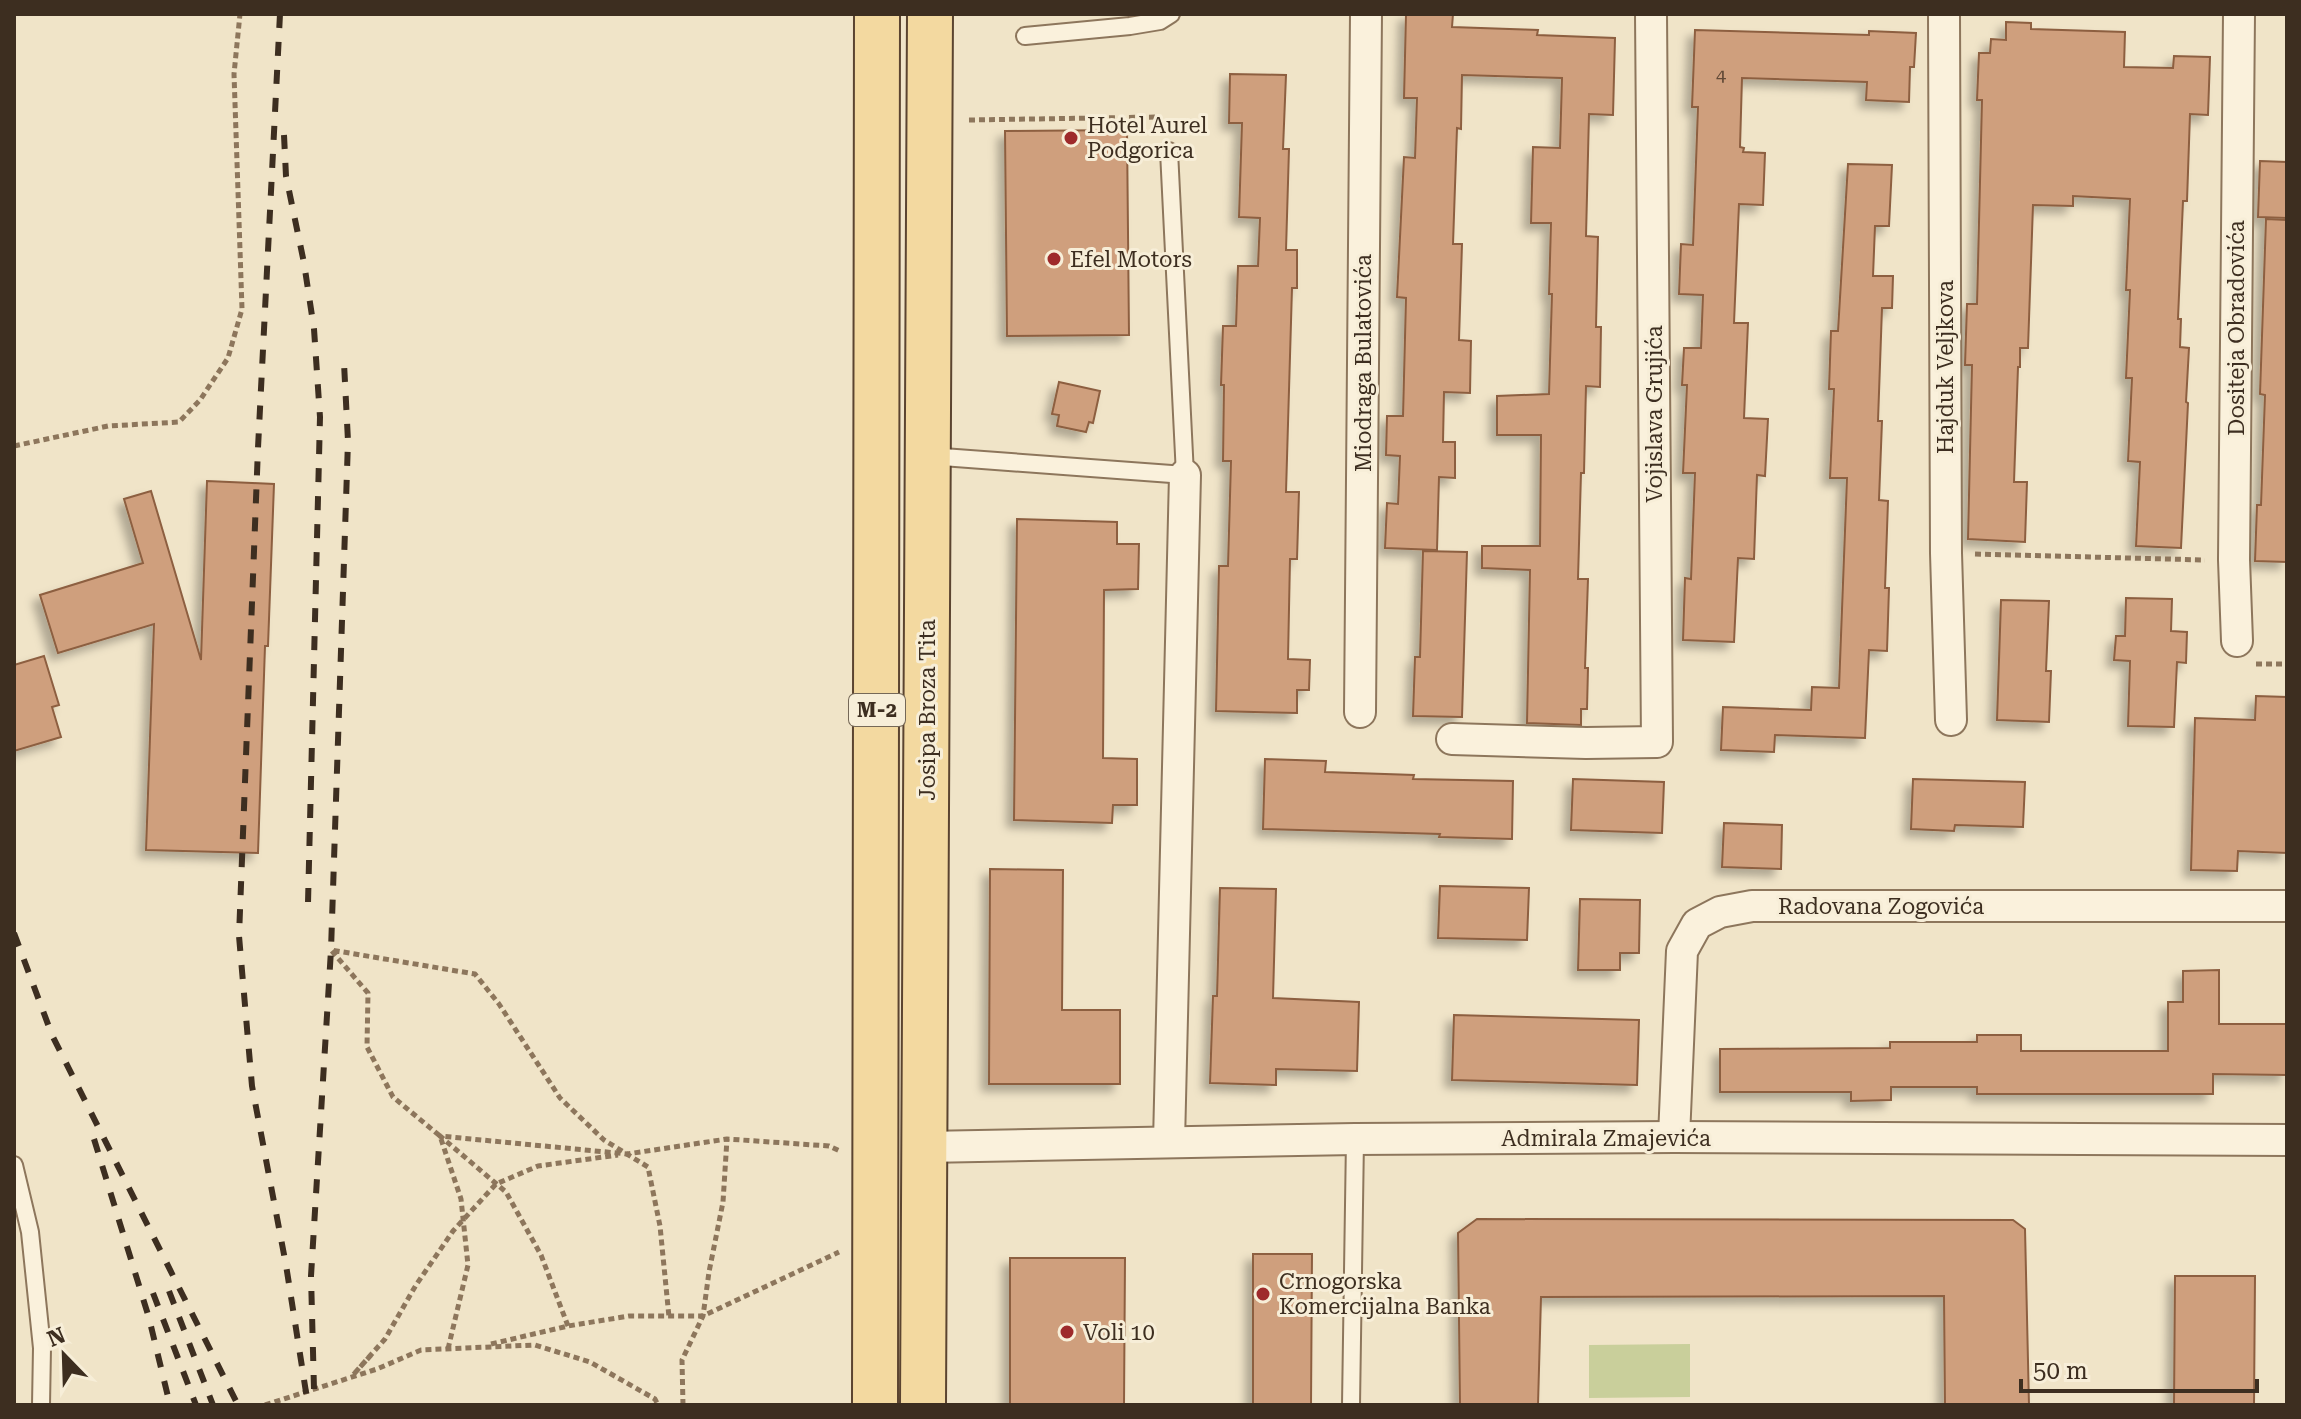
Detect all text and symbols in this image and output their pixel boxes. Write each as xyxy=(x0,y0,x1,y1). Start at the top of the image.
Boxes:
house number: 4 xyxy=(1716,64,1726,85)
place label: Hotel Aurel Podgorica xyxy=(1087,113,1207,163)
marker: Hotel Aurel Podgorica xyxy=(1062,129,1080,147)
street label: Dositeja Obradovića xyxy=(2224,220,2249,436)
place label: Efel Motors xyxy=(1070,247,1192,272)
marker: Efel Motors xyxy=(1045,250,1063,268)
street label: Miodraga Bulatovića xyxy=(1351,254,1376,472)
street label: Hajduk Veljkova xyxy=(1933,280,1958,454)
street label: Vojislava Grujića xyxy=(1642,325,1667,503)
street label: Josipa Broza Tita xyxy=(915,619,940,801)
road number: M-2 xyxy=(849,694,905,726)
street label: Radovana Zogovića xyxy=(1778,894,1984,919)
street label: Admirala Zmajevića xyxy=(1501,1126,1711,1151)
place label: Crnogorska Komercijalna Banka xyxy=(1279,1269,1491,1319)
marker: Crnogorska Komercijalna Banka xyxy=(1254,1285,1272,1303)
north arrow xyxy=(24,1315,104,1395)
place label: Voli 10 xyxy=(1083,1320,1155,1345)
text: N xyxy=(44,1322,69,1352)
marker: Voli 10 xyxy=(1058,1323,1076,1341)
scale bar xyxy=(2021,1343,2257,1393)
text: 50 m xyxy=(2033,1357,2088,1385)

